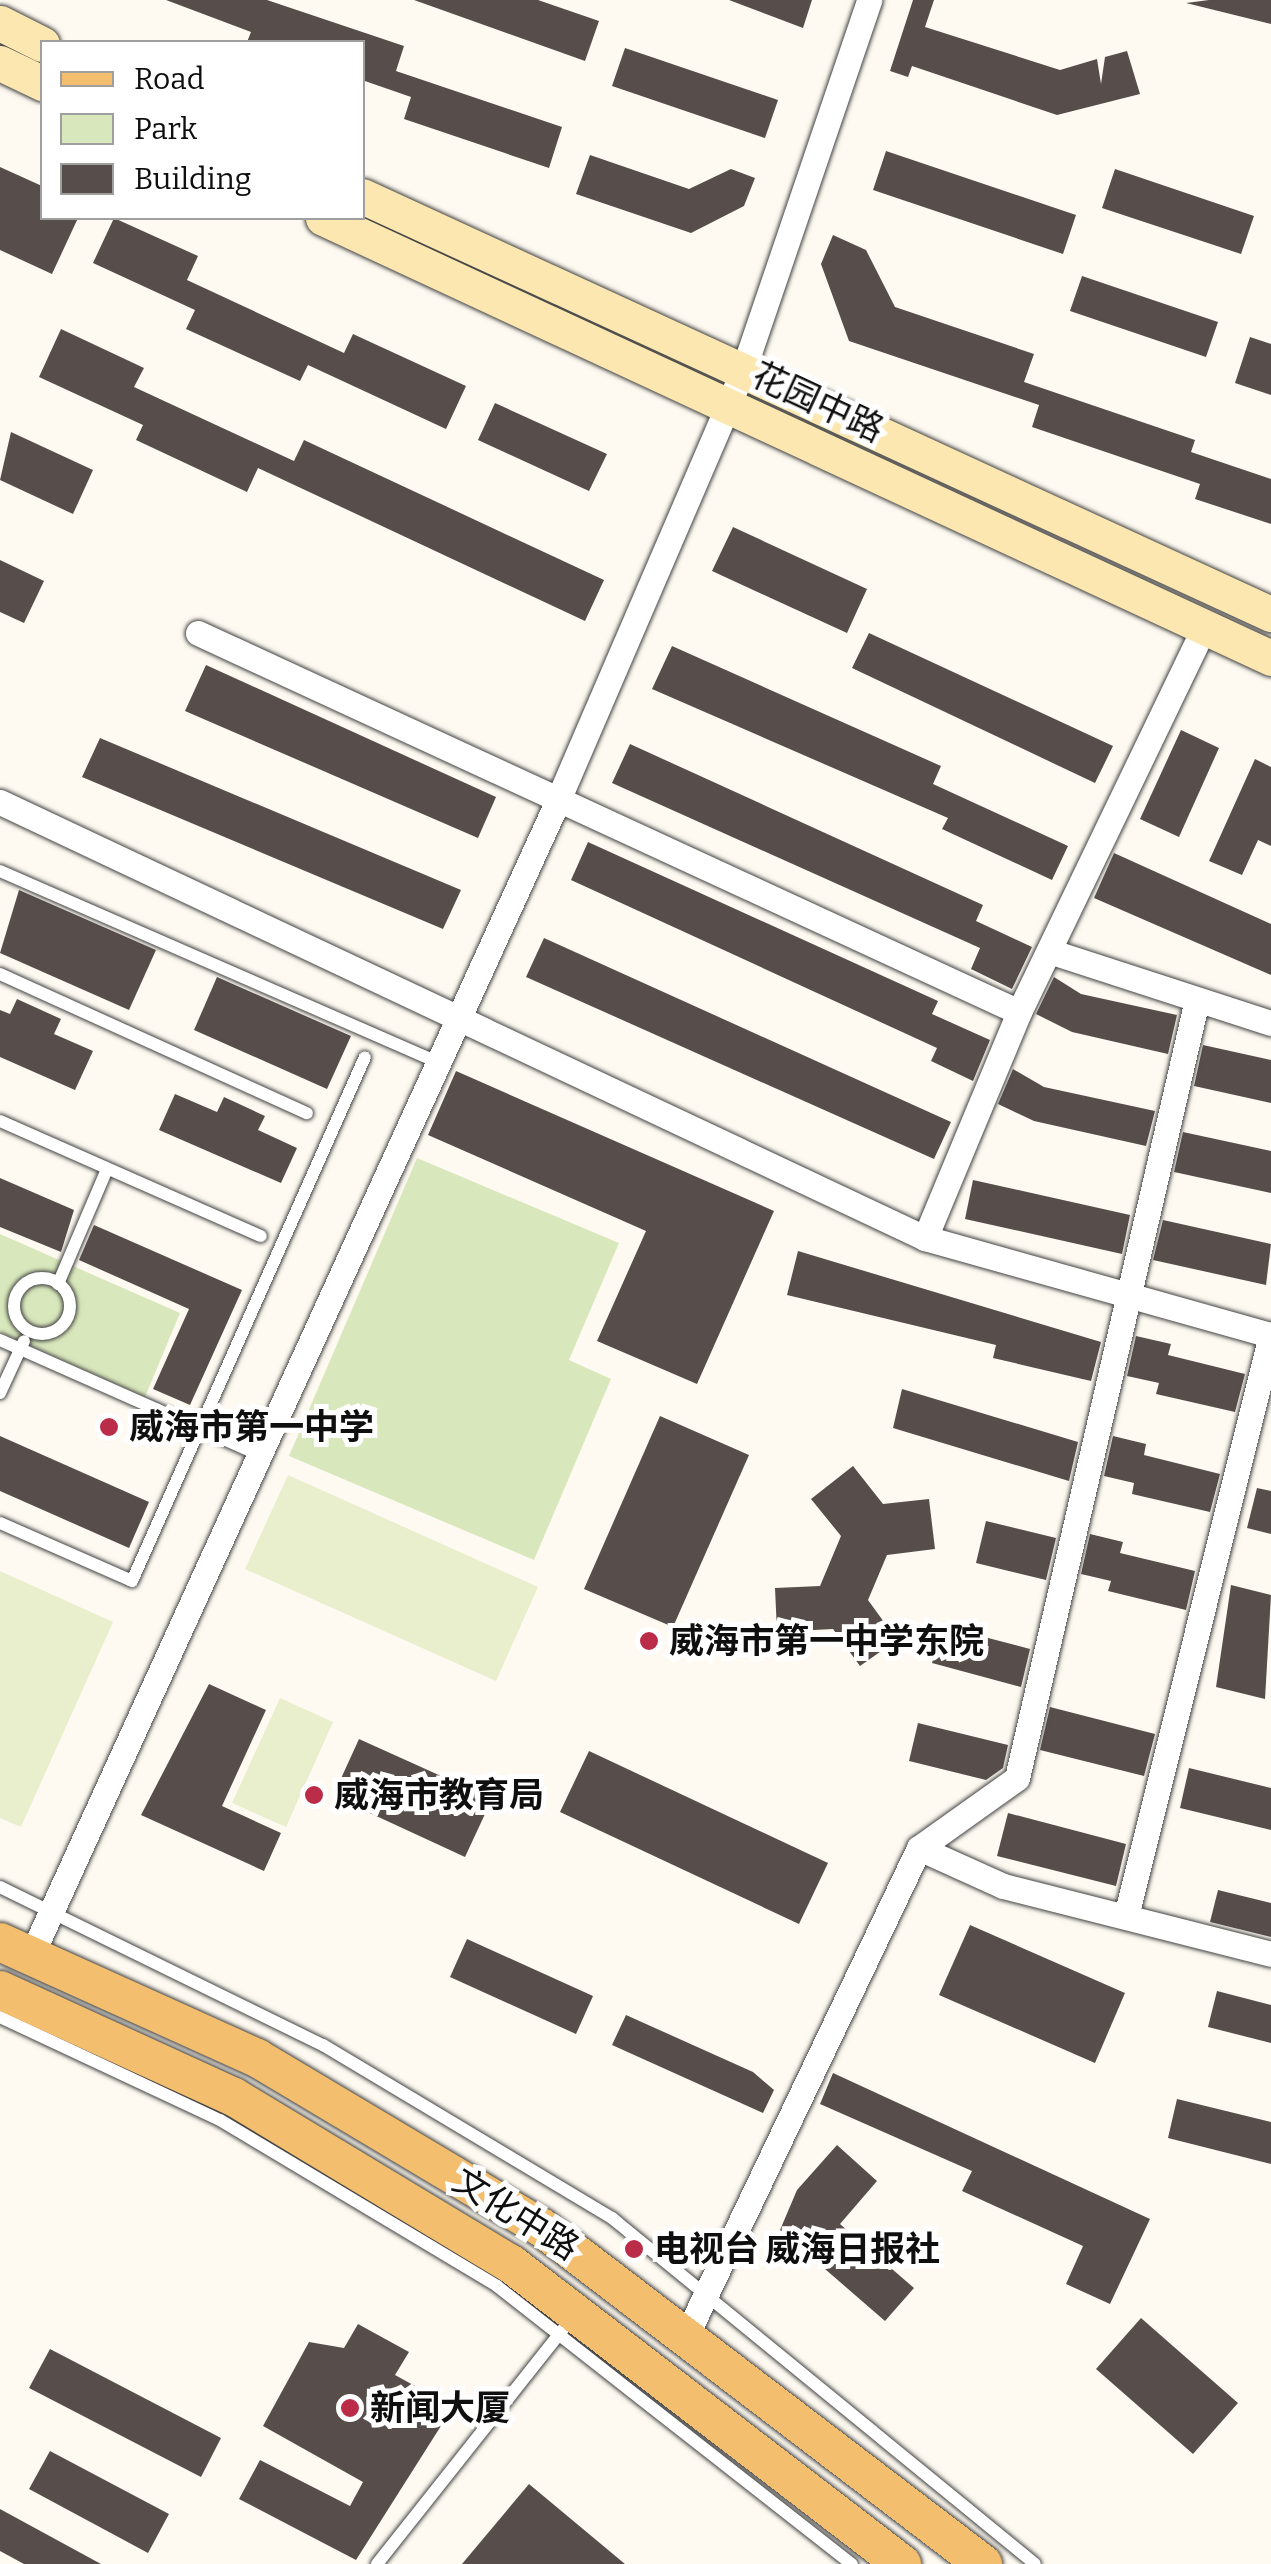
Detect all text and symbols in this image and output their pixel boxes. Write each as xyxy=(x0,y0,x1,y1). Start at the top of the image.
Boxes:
legend xyxy=(40,40,365,220)
text: Road xyxy=(134,61,205,97)
text: Park xyxy=(134,111,197,147)
text: Building xyxy=(134,161,252,197)
street label: 花园中路 xyxy=(746,353,890,451)
place label: 威海市第一中学 xyxy=(129,1406,374,1448)
marker: 威海市第一中学 xyxy=(98,1416,120,1438)
place label: 威海市第一中学东院 xyxy=(669,1620,984,1662)
marker: 威海市第一中学东院 xyxy=(638,1630,660,1652)
place label: 威海市教育局 xyxy=(334,1774,544,1816)
marker: 威海市教育局 xyxy=(303,1784,325,1806)
street label: 文化中路 xyxy=(446,2159,586,2269)
place label: 电视台 威海日报社 xyxy=(654,2228,940,2270)
marker: 电视台 威海日报社 xyxy=(623,2238,645,2260)
place label: 新闻大厦 xyxy=(370,2387,510,2429)
marker: 新闻大厦 xyxy=(339,2397,361,2419)

